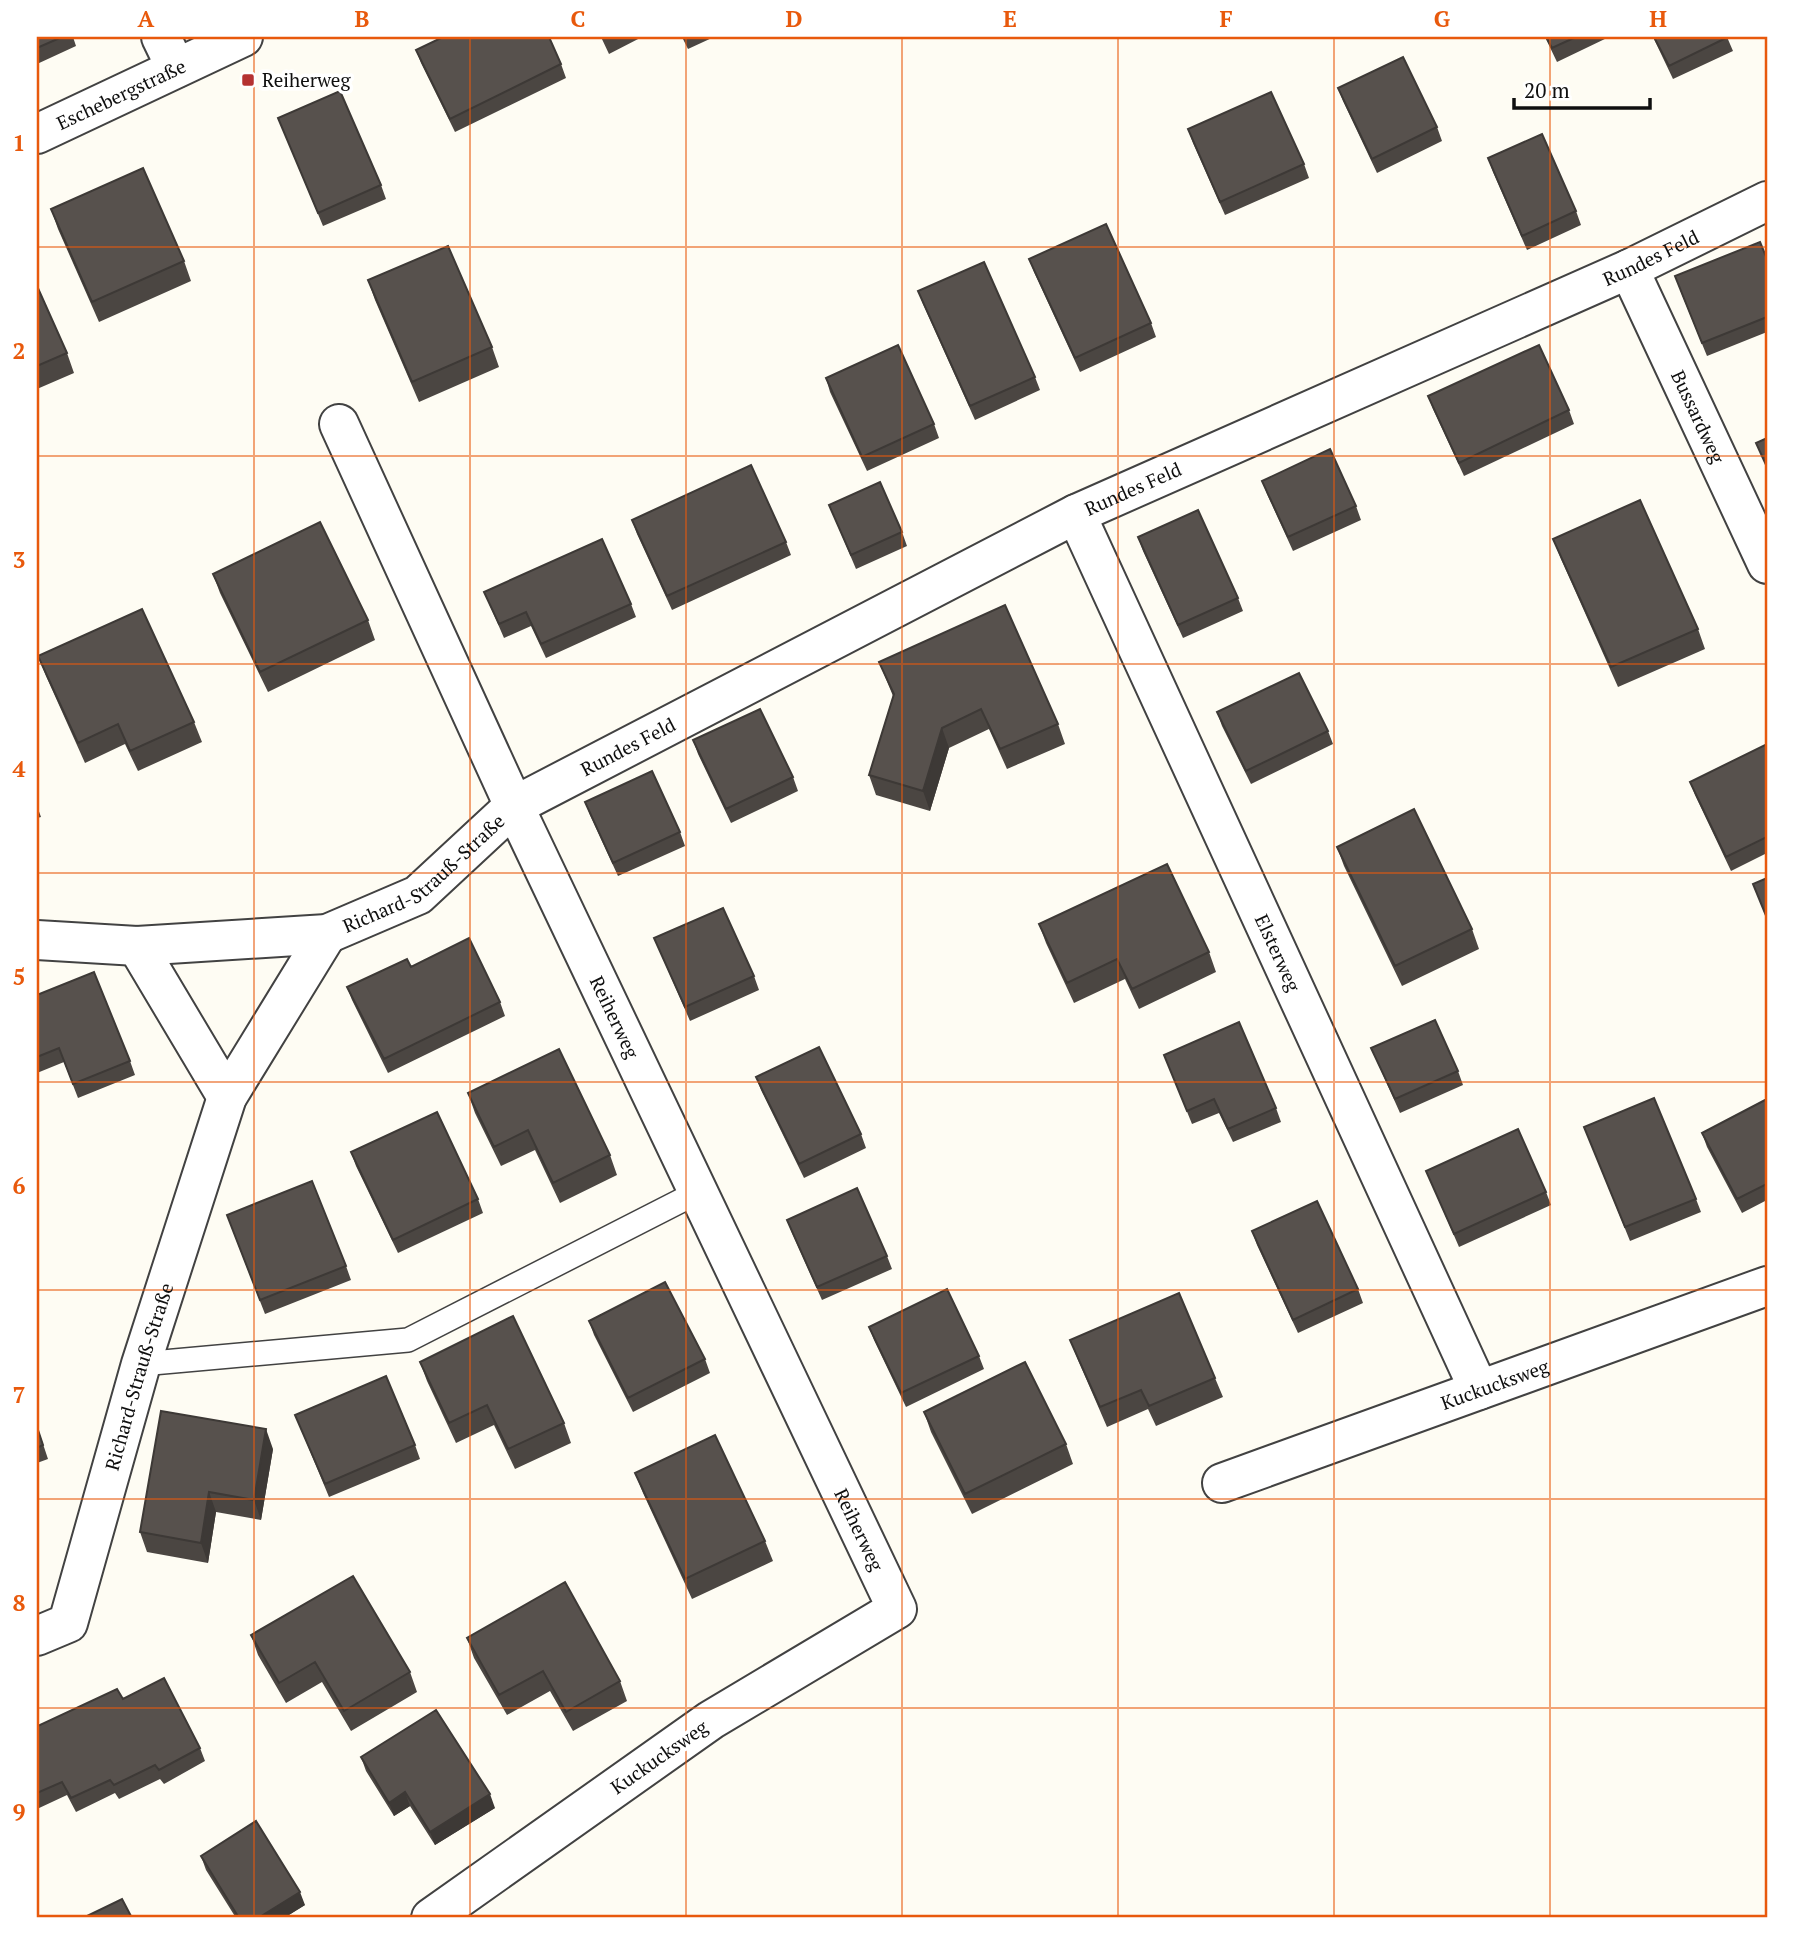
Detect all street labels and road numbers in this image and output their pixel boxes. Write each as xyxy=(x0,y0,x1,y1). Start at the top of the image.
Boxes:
street label: Eschebergstraße xyxy=(52,53,190,135)
street label: Rundes Feld xyxy=(1599,224,1703,291)
street label: Bussardweg xyxy=(1666,366,1731,468)
street label: Rundes Feld xyxy=(1080,456,1185,521)
street label: Rundes Feld xyxy=(576,711,680,781)
street label: Richard-Strauß-Straße xyxy=(339,808,510,938)
street label: Elsterweg xyxy=(1250,910,1307,996)
street label: Reiherweg xyxy=(585,972,646,1063)
street label: Richard-Strauß-Straße xyxy=(99,1280,178,1473)
street label: Kuckucksweg xyxy=(1437,1353,1553,1415)
street label: Reiherweg xyxy=(829,1484,890,1576)
street label: Kuckucksweg xyxy=(605,1713,713,1799)

